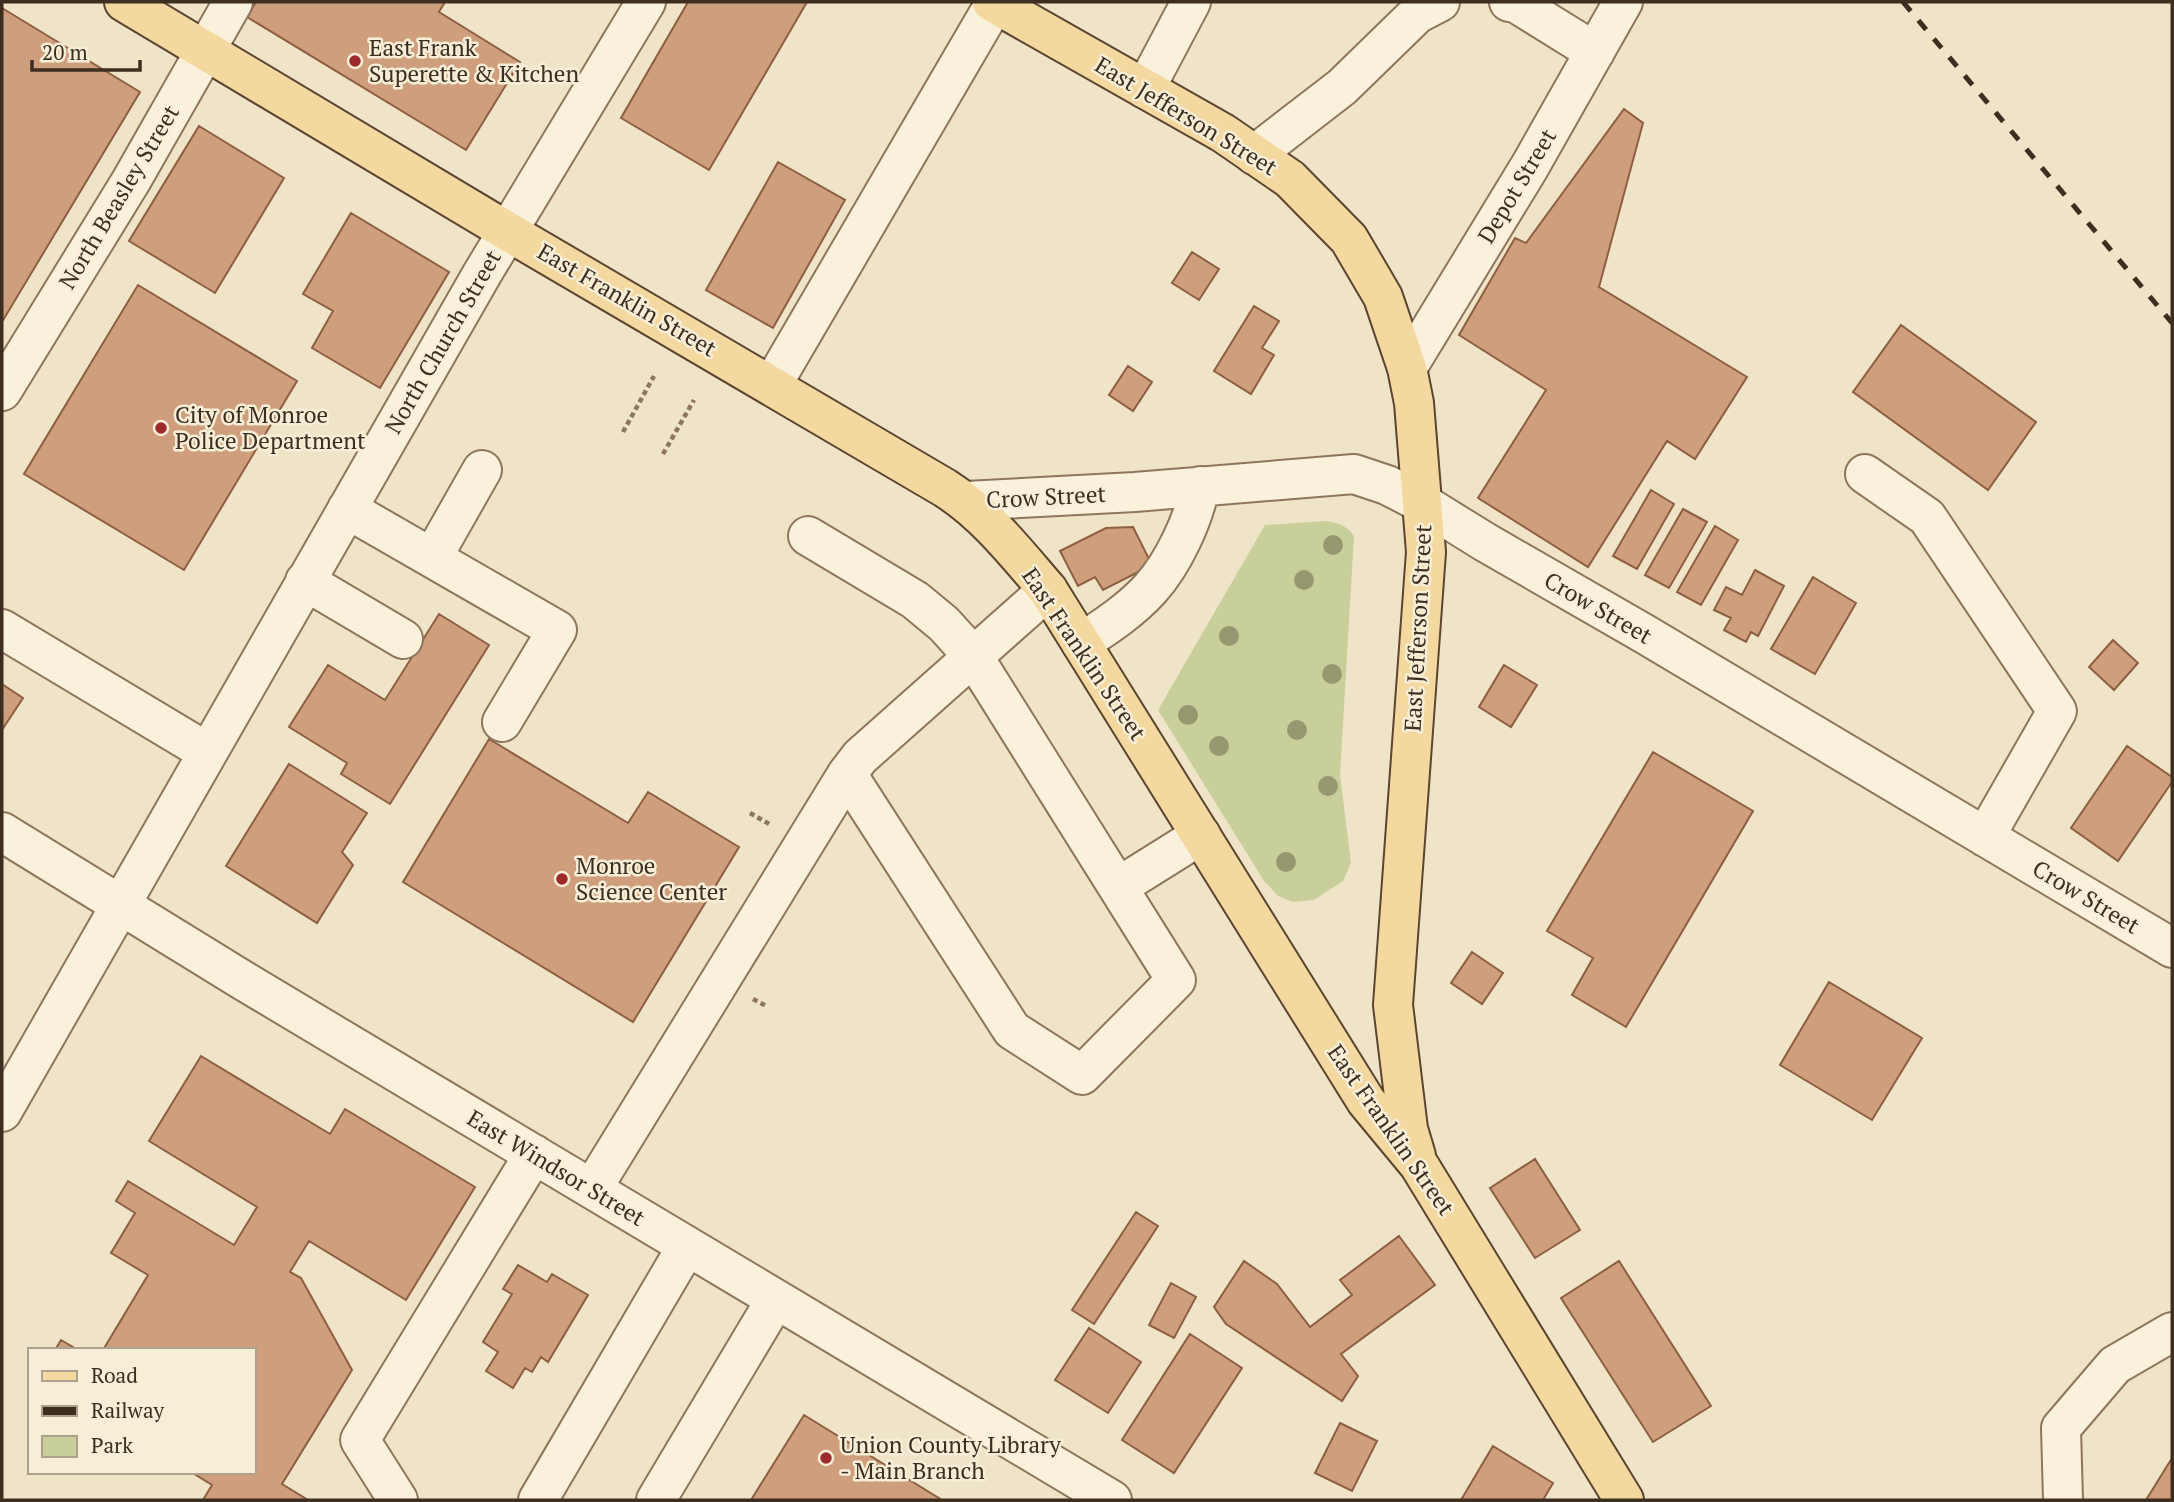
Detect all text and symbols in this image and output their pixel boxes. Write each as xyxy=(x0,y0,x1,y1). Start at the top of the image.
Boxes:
scale bar xyxy=(32,28,140,72)
place label: East Frank Superette & Kitchen xyxy=(369,32,579,89)
text: 20 m xyxy=(42,38,88,66)
street label: East Jefferson Street xyxy=(1089,49,1284,183)
marker: East Frank Superette & Kitchen xyxy=(347,53,363,69)
street label: North Beasley Street xyxy=(51,98,186,295)
street label: Depot Street xyxy=(1470,122,1563,249)
street label: East Franklin Street xyxy=(532,236,723,364)
street label: North Church Street xyxy=(377,244,508,439)
place label: City of Monroe Police Department xyxy=(175,399,366,456)
marker: City of Monroe Police Department xyxy=(153,420,169,436)
street label: Crow Street xyxy=(985,478,1107,515)
street label: East Jefferson Street xyxy=(1397,523,1438,732)
street label: East Franklin Street xyxy=(1015,561,1154,747)
street label: Crow Street xyxy=(1539,564,1658,651)
place label: Monroe Science Center xyxy=(576,850,727,907)
street label: Crow Street xyxy=(2027,852,2146,941)
marker: Monroe Science Center xyxy=(554,871,570,887)
street label: East Franklin Street xyxy=(1321,1038,1462,1222)
street label: East Windsor Street xyxy=(462,1102,651,1233)
legend xyxy=(28,1348,256,1474)
text: Road xyxy=(91,1361,138,1389)
text: Railway xyxy=(91,1396,165,1424)
place label: Union County Library - Main Branch xyxy=(840,1429,1061,1486)
text: Park xyxy=(91,1431,133,1459)
marker: Union County Library - Main Branch xyxy=(818,1450,834,1466)

